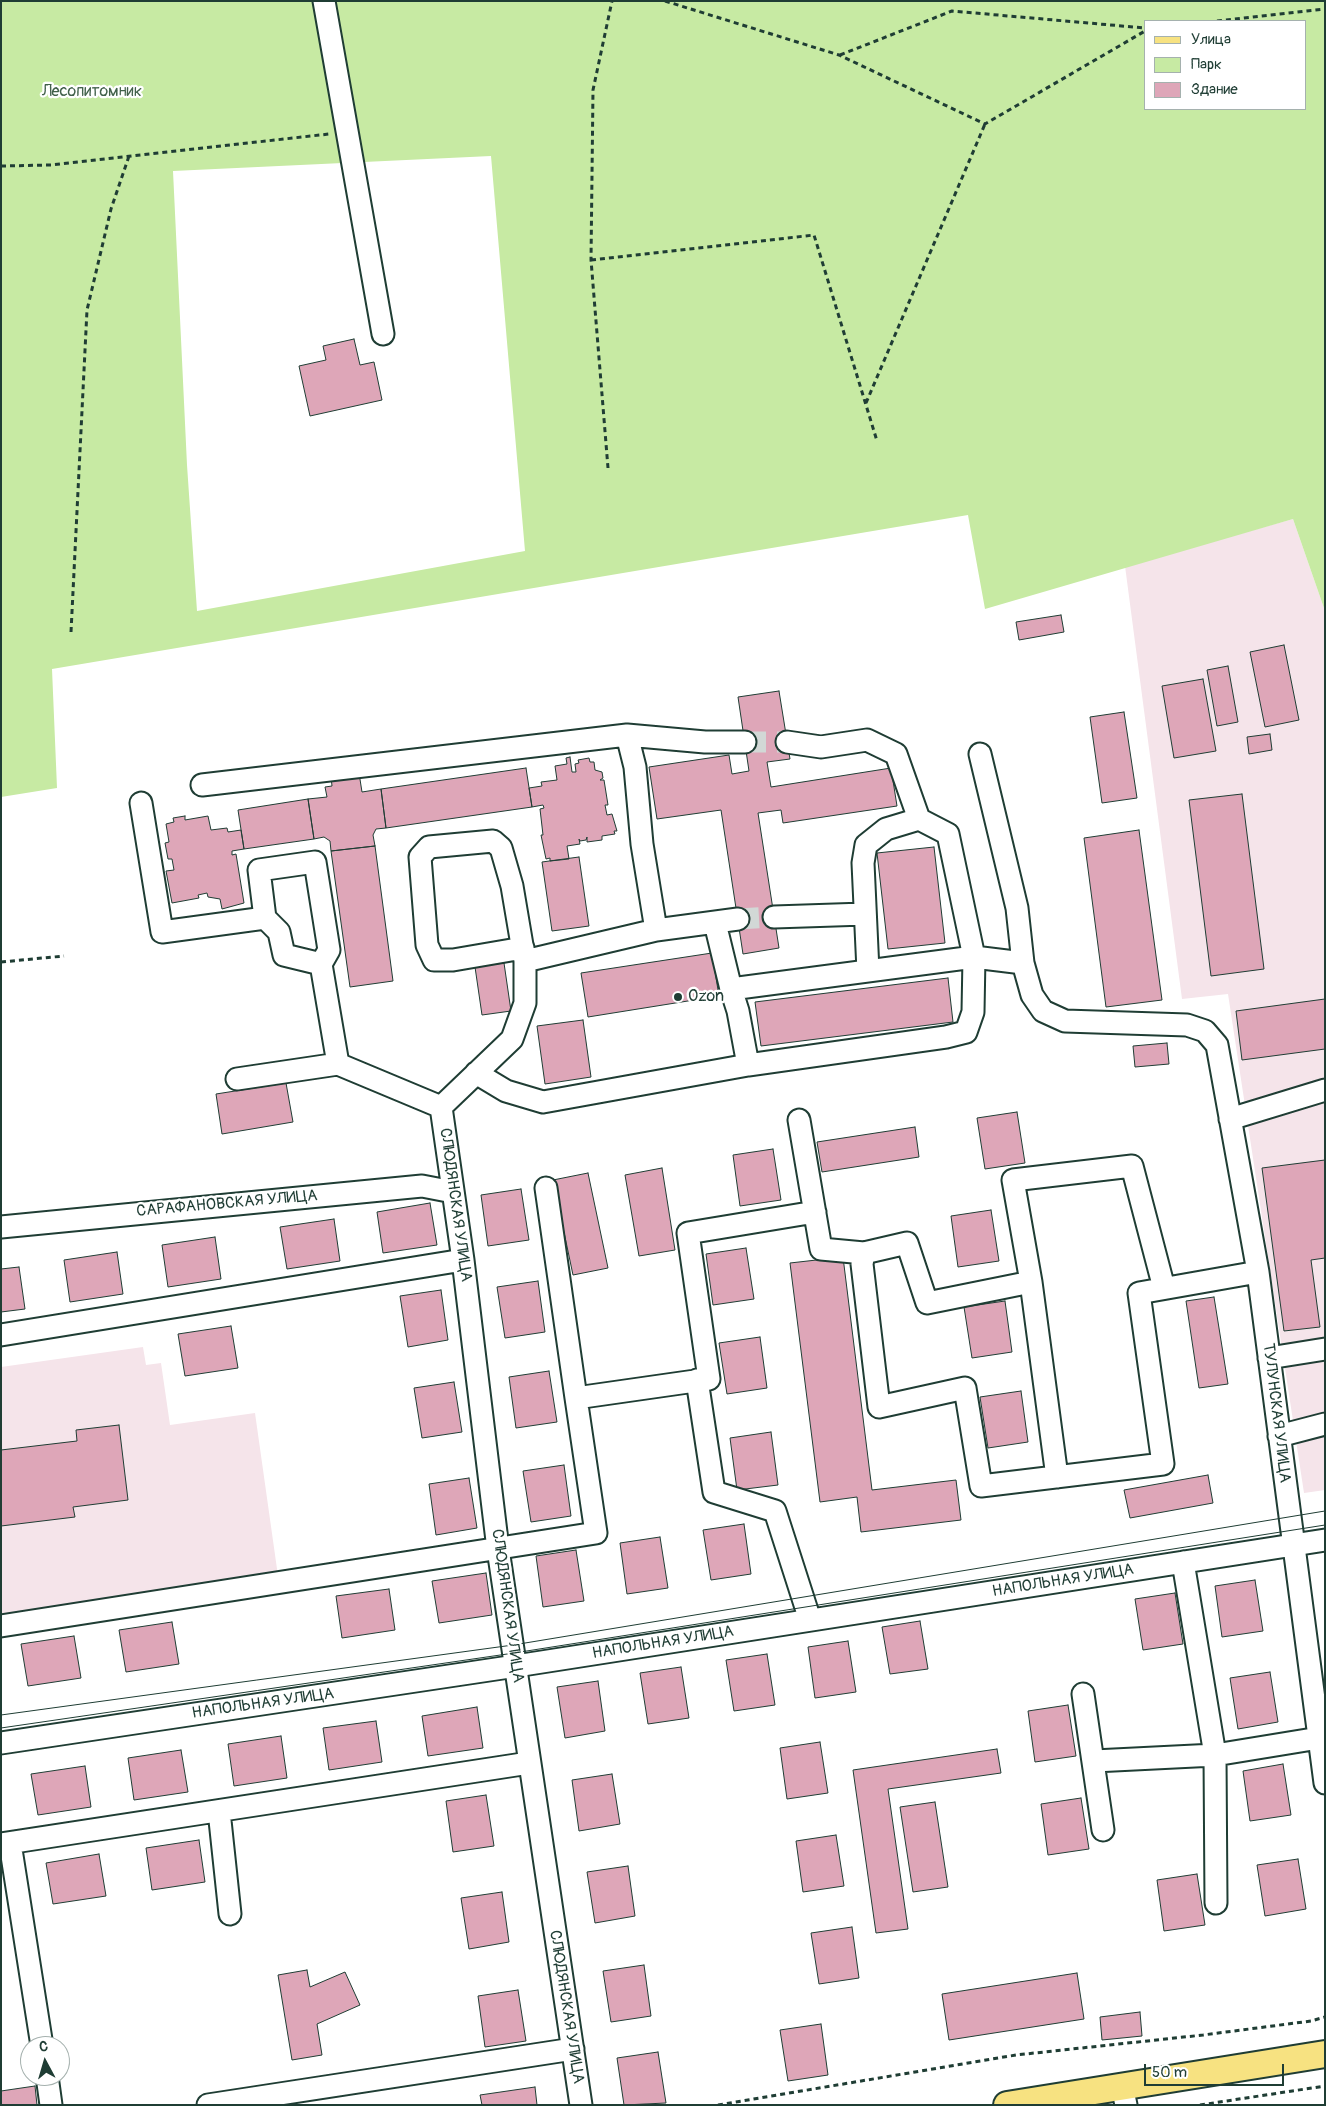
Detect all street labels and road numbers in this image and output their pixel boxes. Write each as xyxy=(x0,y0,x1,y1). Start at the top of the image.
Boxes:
street label: СЛЮДЯНСКАЯ УЛИЦА xyxy=(435,1127,475,1283)
street label: САРАФАНОВСКАЯ УЛИЦА xyxy=(136,1187,318,1221)
street label: ТУЛУНСКАЯ УЛИЦА xyxy=(1258,1342,1294,1484)
street label: СЛЮДЯНСКАЯ УЛИЦА xyxy=(487,1528,527,1684)
street label: НАПОЛЬНАЯ УЛИЦА xyxy=(991,1560,1135,1602)
street label: НАПОЛЬНАЯ УЛИЦА xyxy=(591,1622,735,1664)
street label: НАПОЛЬНАЯ УЛИЦА xyxy=(191,1685,335,1723)
street label: СЛЮДЯНСКАЯ УЛИЦА xyxy=(544,1929,588,2085)

